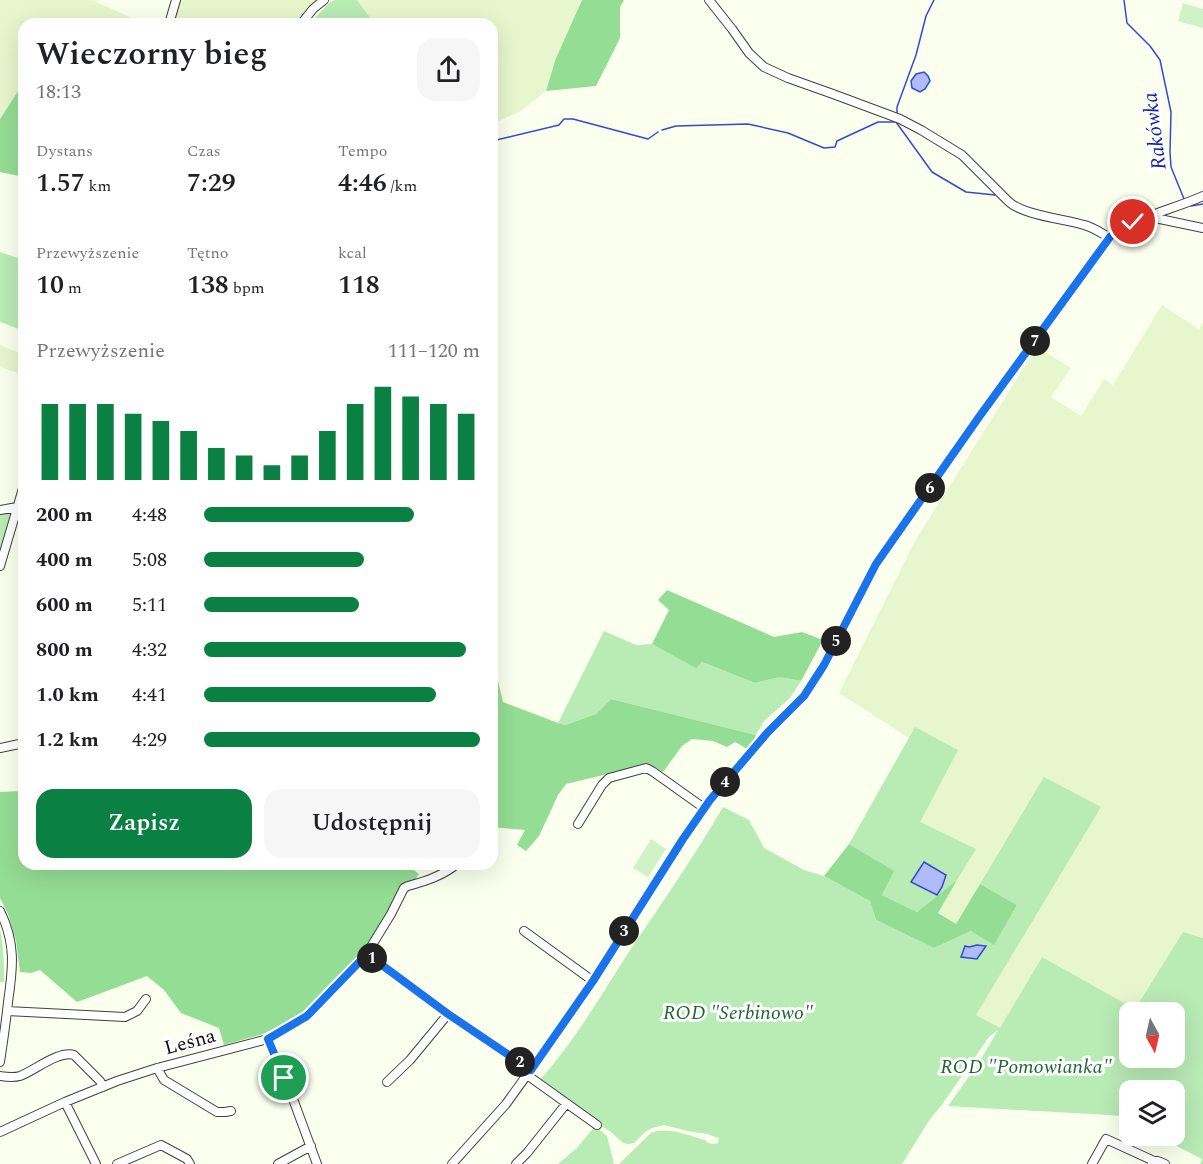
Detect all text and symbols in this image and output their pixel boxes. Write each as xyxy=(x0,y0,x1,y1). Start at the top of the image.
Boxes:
text: Wieczorny bieg xyxy=(36,29,267,79)
button: share xyxy=(417,38,480,101)
text: 18:13 xyxy=(36,77,81,107)
water label: Rakówka xyxy=(1134,90,1176,172)
text: Dystans xyxy=(36,139,93,163)
text: Czas xyxy=(187,139,221,163)
text: Tempo xyxy=(338,139,387,163)
text: 1.57 xyxy=(36,163,85,203)
text: 7:29 xyxy=(187,163,236,203)
text: 4:46 xyxy=(338,163,387,203)
text: km xyxy=(85,174,111,198)
text: /km xyxy=(387,174,417,198)
pin xyxy=(1107,196,1158,247)
icon: check xyxy=(1116,205,1149,238)
text: Przewyższenie xyxy=(36,241,139,265)
text: Tętno xyxy=(187,241,229,265)
text: kcal xyxy=(338,241,367,265)
text: 10 xyxy=(36,265,64,305)
text: 138 xyxy=(187,265,229,305)
text: 118 xyxy=(338,265,380,305)
text: m xyxy=(64,276,82,300)
text: bpm xyxy=(229,276,265,300)
pin: 7 xyxy=(1020,326,1050,356)
text: 7 xyxy=(1031,329,1039,353)
text: Przewyższenie xyxy=(36,336,165,366)
text: 111–120 m xyxy=(388,336,480,366)
pin: 6 xyxy=(915,473,945,503)
text: 6 xyxy=(926,476,934,500)
text: 200 m xyxy=(36,500,93,530)
text: 4:48 xyxy=(132,500,167,530)
text: 400 m xyxy=(36,545,93,575)
text: 5:08 xyxy=(132,545,167,575)
text: 600 m xyxy=(36,590,93,620)
text: 5:11 xyxy=(132,590,167,620)
pin: 5 xyxy=(821,626,851,656)
text: 5 xyxy=(832,629,840,653)
text: 800 m xyxy=(36,635,93,665)
text: 4:32 xyxy=(132,635,167,665)
text: 1.0 km xyxy=(36,680,99,710)
text: 4:41 xyxy=(132,680,167,710)
text: 1.2 km xyxy=(36,725,99,755)
text: 4:29 xyxy=(132,725,167,755)
pin: 4 xyxy=(710,767,740,797)
text: 4 xyxy=(721,770,729,794)
button: Zapisz xyxy=(36,789,252,858)
button: Udostępnij xyxy=(264,789,480,858)
pin: 3 xyxy=(609,916,639,946)
text: 3 xyxy=(620,919,628,943)
pin: 1 xyxy=(357,943,387,973)
text: 1 xyxy=(368,946,376,970)
park label: ROD "Serbinowo" xyxy=(663,998,813,1028)
north arrow xyxy=(1119,1002,1185,1068)
map controls xyxy=(1119,1002,1185,1146)
street label: Leśna xyxy=(161,1021,219,1063)
pin: 2 xyxy=(505,1047,535,1077)
text: 2 xyxy=(516,1050,524,1074)
pin xyxy=(258,1052,309,1103)
park label: ROD "Pomowianka" xyxy=(940,1052,1112,1082)
icon: arrive xyxy=(267,1061,300,1094)
button: layers xyxy=(1119,1080,1185,1146)

